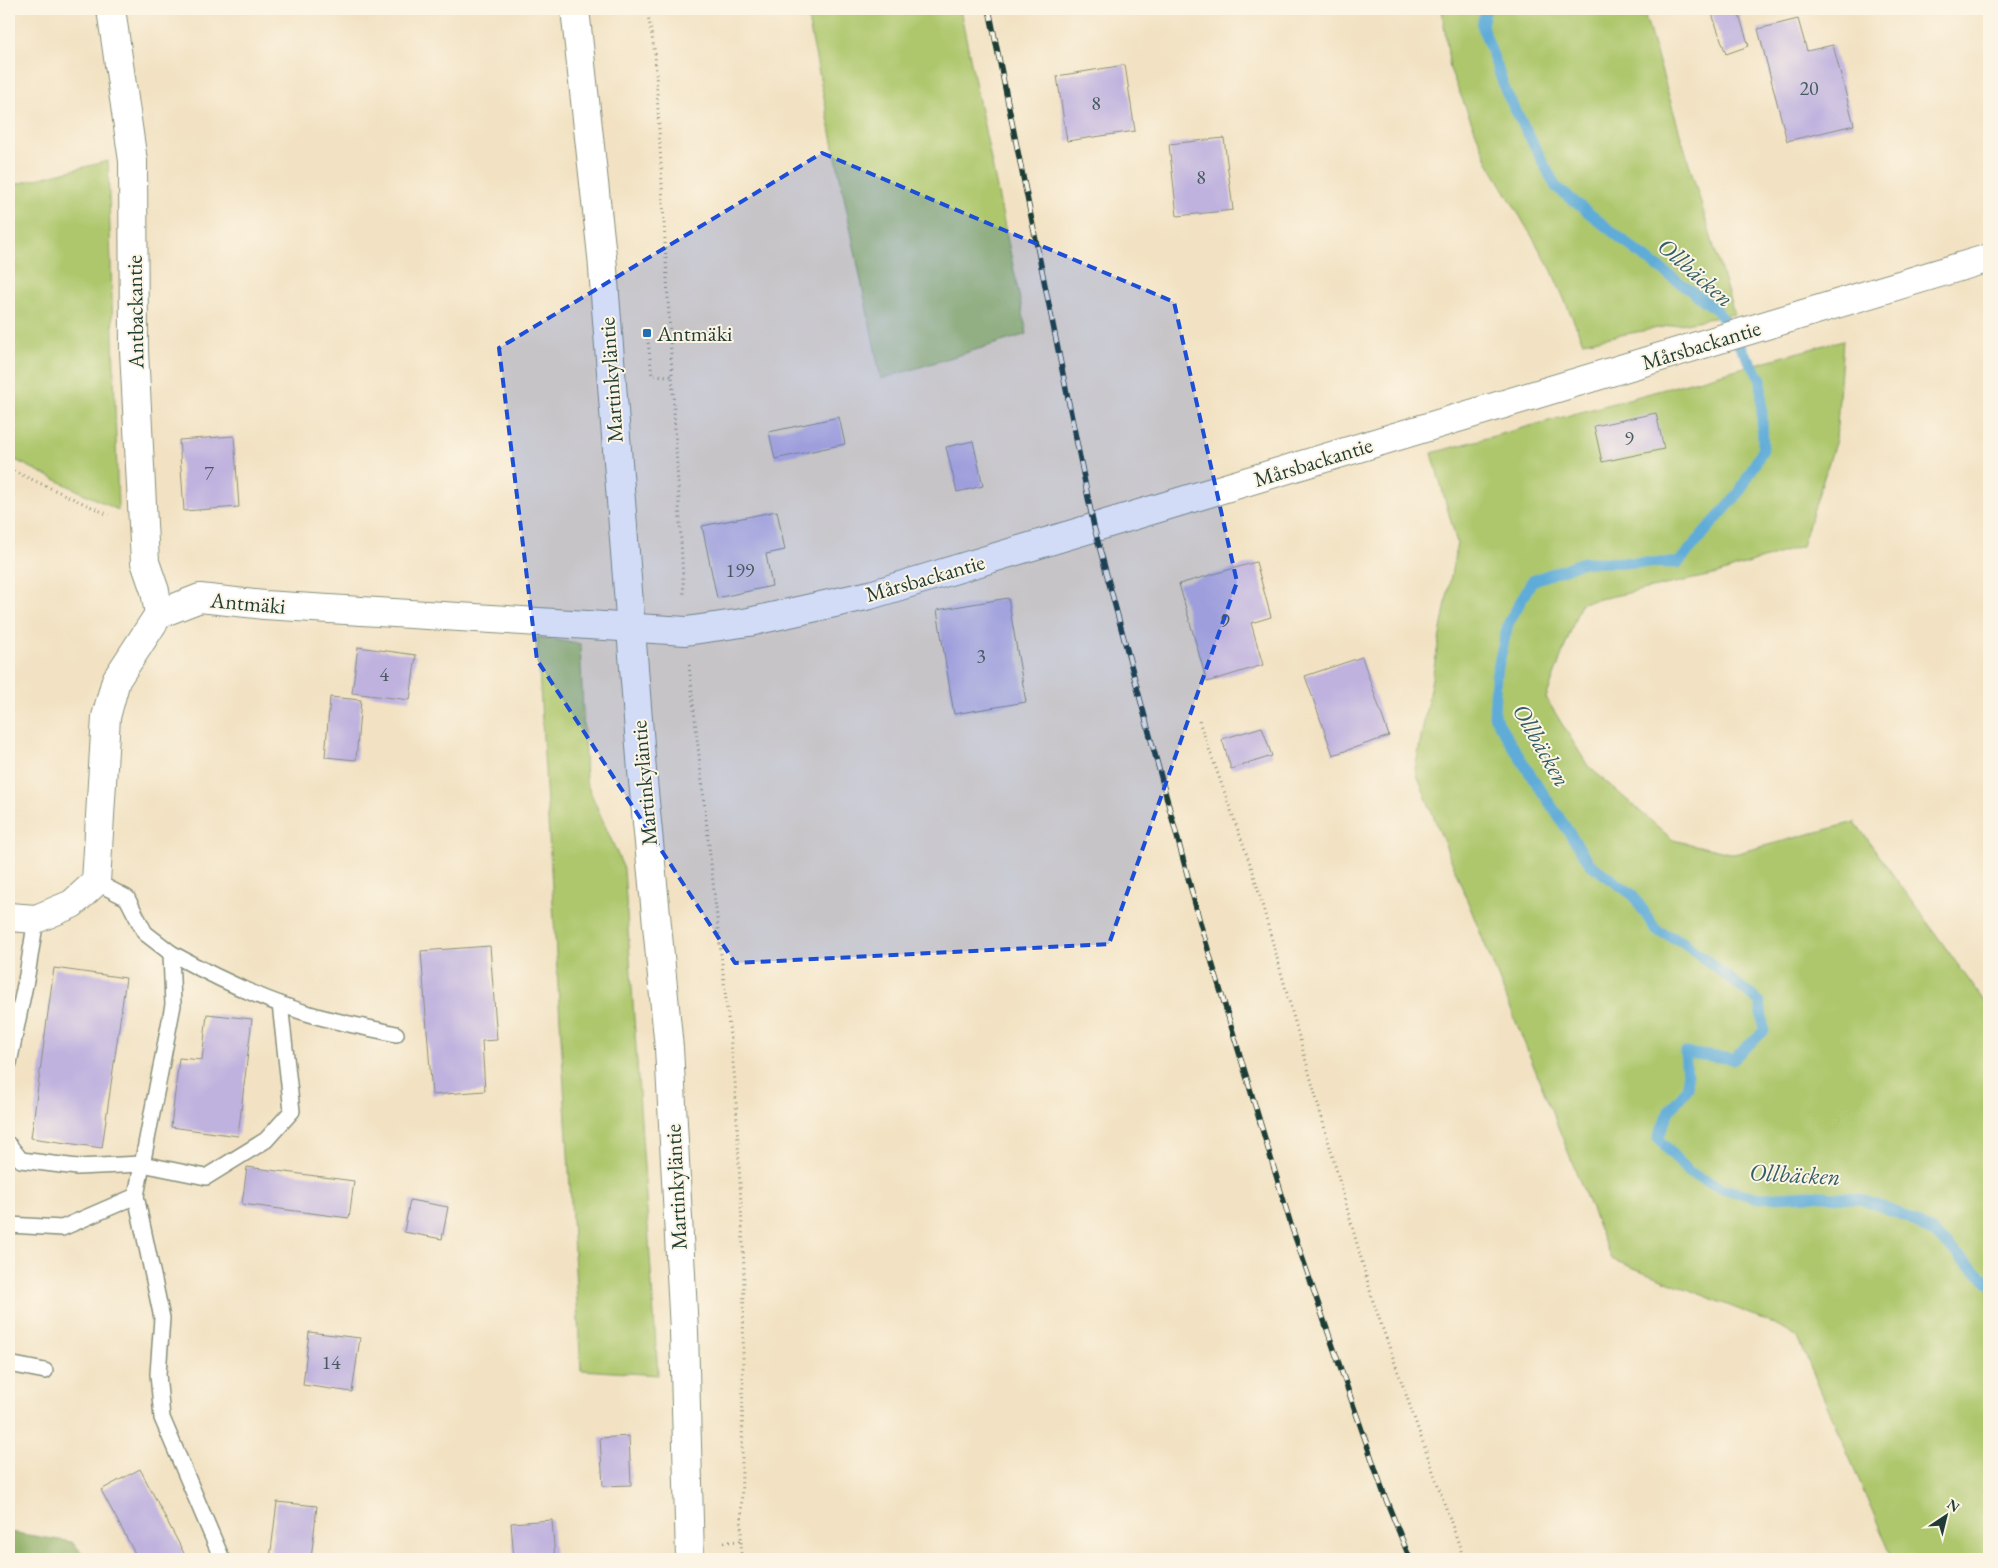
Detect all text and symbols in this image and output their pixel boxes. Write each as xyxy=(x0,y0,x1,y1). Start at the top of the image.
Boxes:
house number: 20 xyxy=(1799,75,1819,101)
house number: 8 xyxy=(1091,90,1101,116)
house number: 8 xyxy=(1196,164,1206,190)
water label: Ollbäcken xyxy=(1651,230,1741,314)
street label: Antbackantie xyxy=(120,254,151,370)
street label: Mårsbackantie xyxy=(1638,313,1764,377)
street label: Martinkyläntie xyxy=(592,316,630,444)
place label: Antmäki xyxy=(656,319,732,348)
marker: Antmäki xyxy=(641,327,653,339)
house number: 9 xyxy=(1624,425,1634,451)
street label: Mårsbackantie xyxy=(1250,430,1376,494)
house number: 7 xyxy=(204,460,214,486)
street label: Mårsbackantie xyxy=(862,547,988,609)
house number: 199 xyxy=(726,557,755,583)
street label: Antmäki xyxy=(208,585,287,621)
house number: 9 xyxy=(1220,607,1230,633)
house number: 3 xyxy=(976,643,986,669)
house number: 4 xyxy=(379,661,389,687)
water label: Ollbäcken xyxy=(1506,698,1578,792)
street label: Martinkyläntie xyxy=(624,719,664,847)
street label: Martinkyläntie xyxy=(658,1123,694,1251)
water label: Ollbäcken xyxy=(1749,1156,1841,1192)
house number: 14 xyxy=(321,1349,341,1375)
north arrow xyxy=(1920,1490,1970,1540)
text: N xyxy=(1944,1495,1964,1516)

